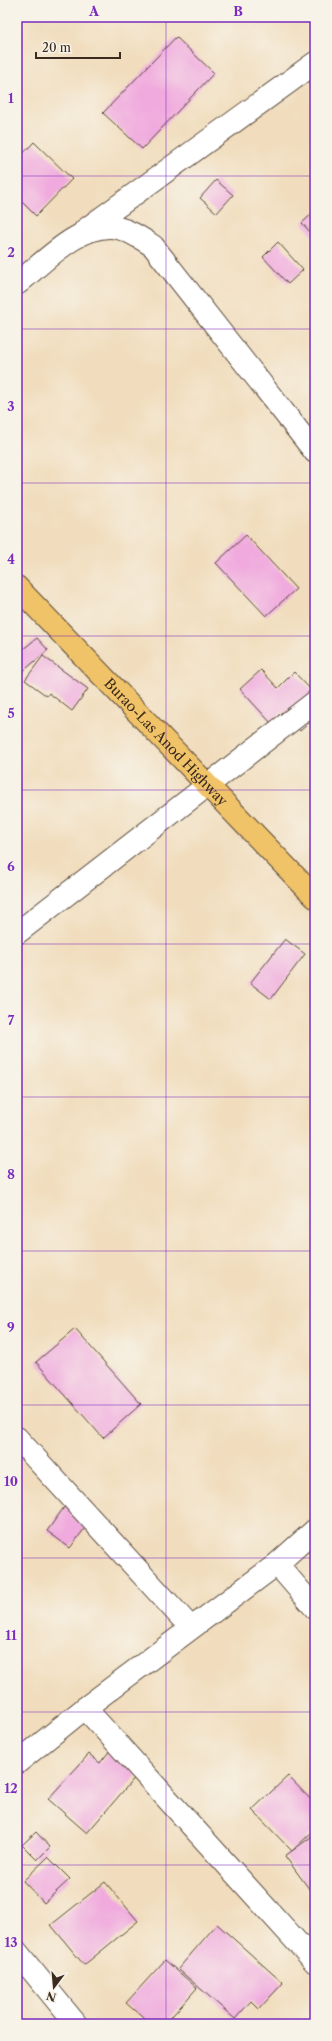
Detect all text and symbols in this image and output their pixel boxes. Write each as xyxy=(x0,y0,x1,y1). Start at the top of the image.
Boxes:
text: A xyxy=(88,3,100,19)
text: B xyxy=(233,3,243,19)
scale bar xyxy=(36,34,120,60)
text: 20 m xyxy=(42,40,71,55)
text: 1 xyxy=(8,90,14,106)
text: 2 xyxy=(7,244,15,260)
text: 3 xyxy=(7,398,15,414)
text: 4 xyxy=(7,551,15,567)
street label: Burao-Las Anod Highway xyxy=(100,674,232,810)
text: 5 xyxy=(7,705,15,721)
text: 6 xyxy=(7,858,15,874)
text: 7 xyxy=(8,1012,15,1028)
text: 8 xyxy=(7,1166,15,1182)
text: 9 xyxy=(7,1319,15,1335)
text: 10 xyxy=(4,1473,18,1489)
text: 11 xyxy=(5,1627,17,1643)
text: 12 xyxy=(4,1780,18,1796)
text: 13 xyxy=(4,1934,18,1950)
north arrow xyxy=(34,1967,74,2007)
text: N xyxy=(44,1988,58,2005)

